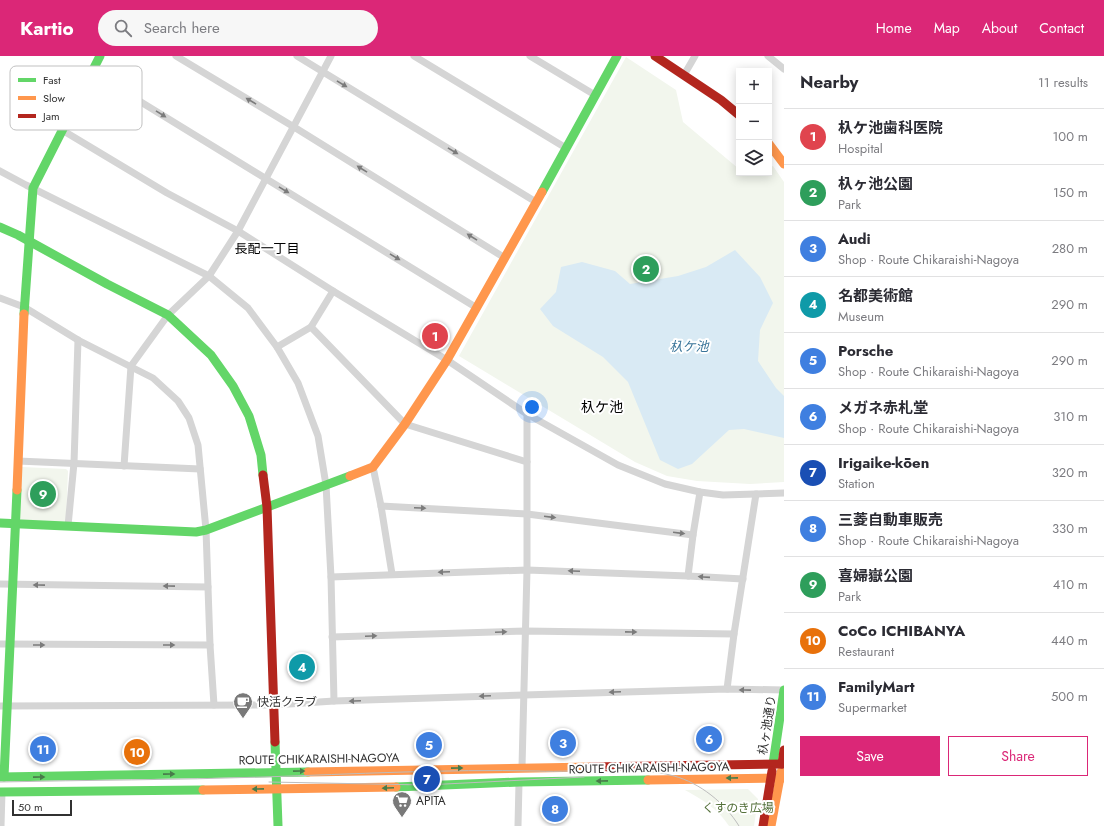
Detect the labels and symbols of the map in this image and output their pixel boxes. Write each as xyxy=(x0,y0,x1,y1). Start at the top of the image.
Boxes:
legend xyxy=(10,66,142,130)
text: Fast xyxy=(43,72,61,88)
one-way arrow xyxy=(336,80,348,87)
text: Slow xyxy=(43,90,65,106)
one-way arrow xyxy=(245,97,257,104)
text: Jam xyxy=(41,108,60,124)
one-way arrow xyxy=(155,111,167,118)
one-way arrow xyxy=(447,148,459,155)
one-way arrow xyxy=(356,165,367,172)
one-way arrow xyxy=(278,186,290,193)
one-way arrow xyxy=(467,233,477,241)
district label: 長配一丁目 xyxy=(234,239,300,258)
one-way arrow xyxy=(389,254,401,261)
pin: 2 xyxy=(633,254,659,284)
pin: 1 xyxy=(422,321,448,351)
water label: 杁ケ池 xyxy=(669,337,710,356)
your location xyxy=(522,397,542,417)
district label: 杁ケ池 xyxy=(581,397,623,417)
pin: 9 xyxy=(30,479,56,509)
one-way arrow xyxy=(414,505,427,511)
one-way arrow xyxy=(544,514,556,520)
one-way arrow xyxy=(673,530,685,536)
one-way arrow xyxy=(568,568,580,575)
one-way arrow xyxy=(438,569,450,576)
one-way arrow xyxy=(698,573,710,580)
one-way arrow xyxy=(32,582,45,588)
one-way arrow xyxy=(162,583,175,589)
one-way arrow xyxy=(495,629,508,635)
one-way arrow xyxy=(625,629,638,635)
one-way arrow xyxy=(365,633,378,639)
one-way arrow xyxy=(33,642,46,648)
one-way arrow xyxy=(163,642,176,648)
pin: 4 xyxy=(289,652,315,682)
one-way arrow xyxy=(739,686,751,693)
one-way arrow xyxy=(608,689,621,695)
cafe icon: 快活クラブ xyxy=(232,691,254,719)
place label: 快活クラブ xyxy=(257,693,317,711)
one-way arrow xyxy=(478,693,491,699)
street label: 杁ヶ池通り xyxy=(753,694,781,756)
one-way arrow xyxy=(349,697,361,704)
pin: 6 xyxy=(696,724,722,754)
pin: 3 xyxy=(550,728,576,758)
pin: 5 xyxy=(416,730,442,760)
pin: 11 xyxy=(30,734,56,764)
pin: 10 xyxy=(124,737,150,767)
street label: ROUTE CHIKARAISHI-NAGOYA xyxy=(238,749,400,769)
street label: ROUTE CHIKARAISHI-NAGOYA xyxy=(568,758,730,778)
pin: 7 xyxy=(414,764,440,794)
one-way arrow xyxy=(451,765,463,772)
one-way arrow xyxy=(293,768,306,774)
one-way arrow xyxy=(163,771,176,777)
one-way arrow xyxy=(33,773,45,780)
one-way arrow xyxy=(726,775,738,782)
one-way arrow xyxy=(596,777,608,784)
one-way arrow xyxy=(382,784,394,791)
one-way arrow xyxy=(251,786,264,792)
supermarket icon: APITA xyxy=(391,790,413,818)
place label: APITA xyxy=(416,792,446,810)
pin: 8 xyxy=(542,794,568,824)
scale bar xyxy=(12,798,72,817)
park label: くすのき広場 xyxy=(702,799,774,817)

